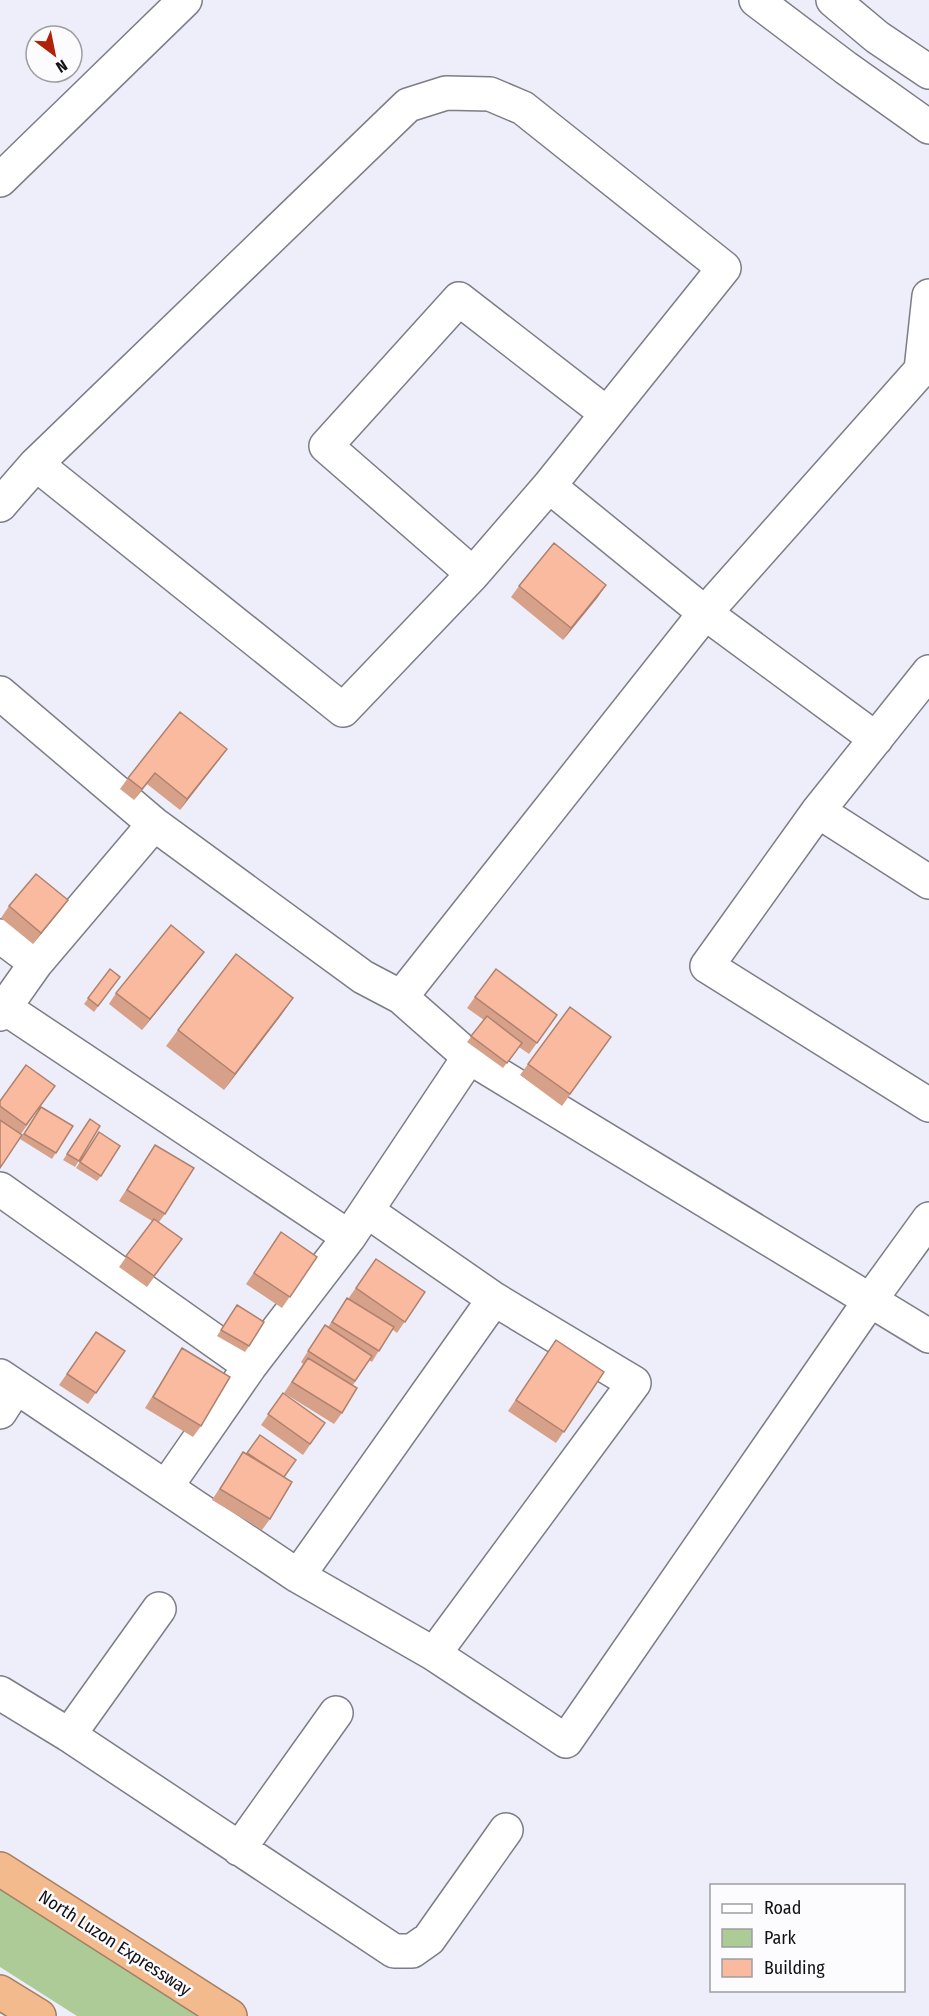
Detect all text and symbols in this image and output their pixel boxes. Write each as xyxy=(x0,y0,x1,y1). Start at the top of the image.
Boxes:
north arrow xyxy=(24,24,84,84)
text: N xyxy=(53,56,71,77)
legend xyxy=(710,1884,905,1992)
street label: North Luzon Expressway xyxy=(35,1885,195,2001)
text: Road xyxy=(764,1897,801,1919)
text: Park xyxy=(764,1927,797,1949)
text: Building xyxy=(764,1957,825,1979)

